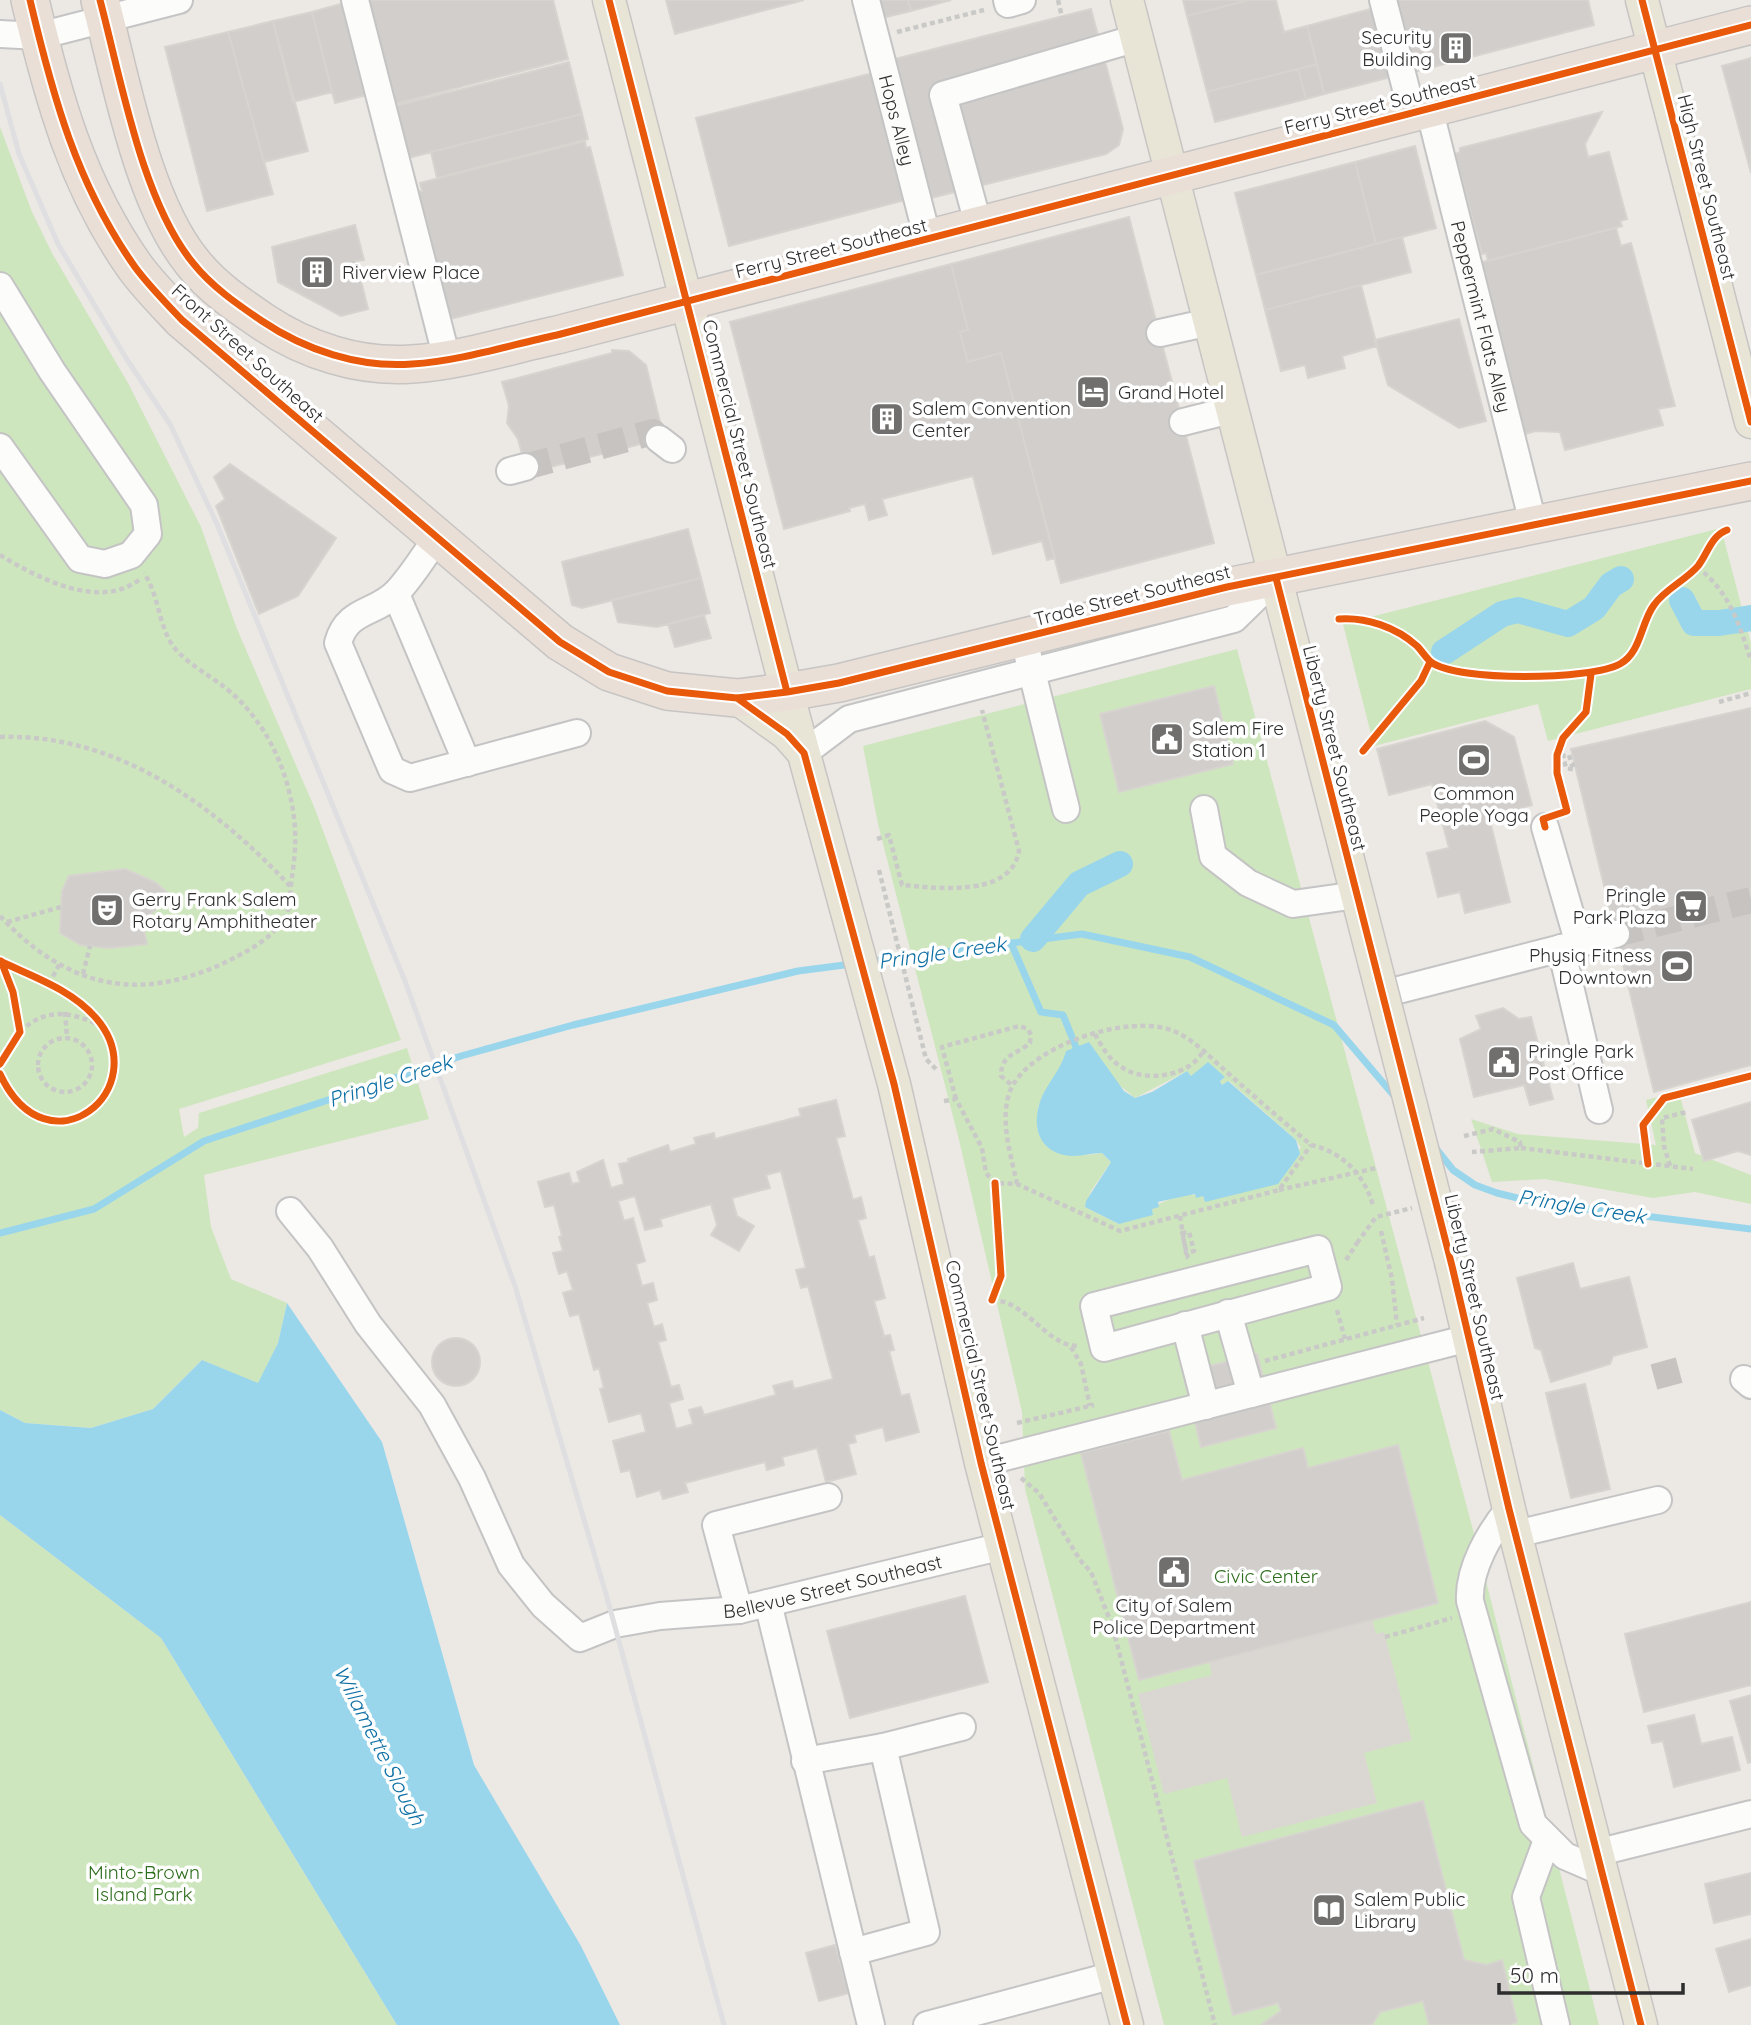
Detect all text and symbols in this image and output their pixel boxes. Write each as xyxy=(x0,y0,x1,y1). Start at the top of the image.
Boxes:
place label: Security Building xyxy=(1361,25,1432,71)
building icon: Security Building xyxy=(1437,29,1475,67)
street label: Ferry Street Southeast xyxy=(1282,69,1478,139)
street label: Hops Alley xyxy=(874,72,920,168)
street label: High Street Southeast xyxy=(1672,92,1742,282)
street label: Ferry Street Southeast xyxy=(733,213,929,283)
street label: Peppermint Flats Alley xyxy=(1446,218,1517,415)
building icon: Riverview Place xyxy=(298,253,336,291)
place label: Riverview Place xyxy=(342,260,480,284)
street label: Front Street Southeast xyxy=(167,278,329,428)
street label: Commercial Street Southeast xyxy=(697,317,783,571)
hotel icon: Grand Hotel xyxy=(1074,373,1112,411)
place label: Grand Hotel xyxy=(1118,380,1224,404)
place label: Salem Convention Center xyxy=(912,396,1071,442)
building icon: Salem Convention Center xyxy=(868,400,906,438)
street label: Trade Street Southeast xyxy=(1031,559,1233,631)
street label: Liberty Street Southeast xyxy=(1298,643,1372,853)
place label: Salem Fire Station 1 xyxy=(1192,716,1284,762)
public building icon: Salem Fire Station 1 xyxy=(1148,720,1186,758)
sports icon: Common People Yoga xyxy=(1455,741,1493,779)
place label: Common People Yoga xyxy=(1419,781,1529,827)
place label: Pringle Park Plaza xyxy=(1573,883,1666,929)
place label: Gerry Frank Salem Rotary Amphitheater xyxy=(132,887,318,933)
supermarket icon: Pringle Park Plaza xyxy=(1672,887,1710,925)
theatre icon: Gerry Frank Salem Rotary Amphitheater xyxy=(88,891,126,929)
water label: Pringle Creek xyxy=(876,930,1009,974)
place label: Physiq Fitness Downtown xyxy=(1529,943,1652,989)
sports icon: Physiq Fitness Downtown xyxy=(1658,947,1696,985)
place label: Pringle Park Post Office xyxy=(1528,1039,1634,1085)
public building icon: Pringle Park Post Office xyxy=(1485,1043,1523,1081)
water label: Pringle Creek xyxy=(325,1047,457,1112)
water label: Pringle Creek xyxy=(1516,1183,1649,1229)
street label: Liberty Street Southeast xyxy=(1440,1191,1510,1403)
street label: Commercial Street Southeast xyxy=(940,1258,1022,1512)
street label: Bellevue Street Southeast xyxy=(722,1549,944,1623)
public building icon: City of Salem Police Department xyxy=(1155,1553,1193,1591)
park label: Civic Center xyxy=(1214,1564,1319,1588)
place label: City of Salem Police Department xyxy=(1092,1593,1256,1639)
water label: Willamette Slough xyxy=(329,1661,432,1830)
park label: Minto-Brown Island Park xyxy=(88,1860,200,1906)
place label: Salem Public Library xyxy=(1354,1887,1466,1933)
library icon: Salem Public Library xyxy=(1310,1891,1348,1929)
scale bar xyxy=(1499,1952,1683,1996)
text: 50 m xyxy=(1510,1962,1559,1988)

